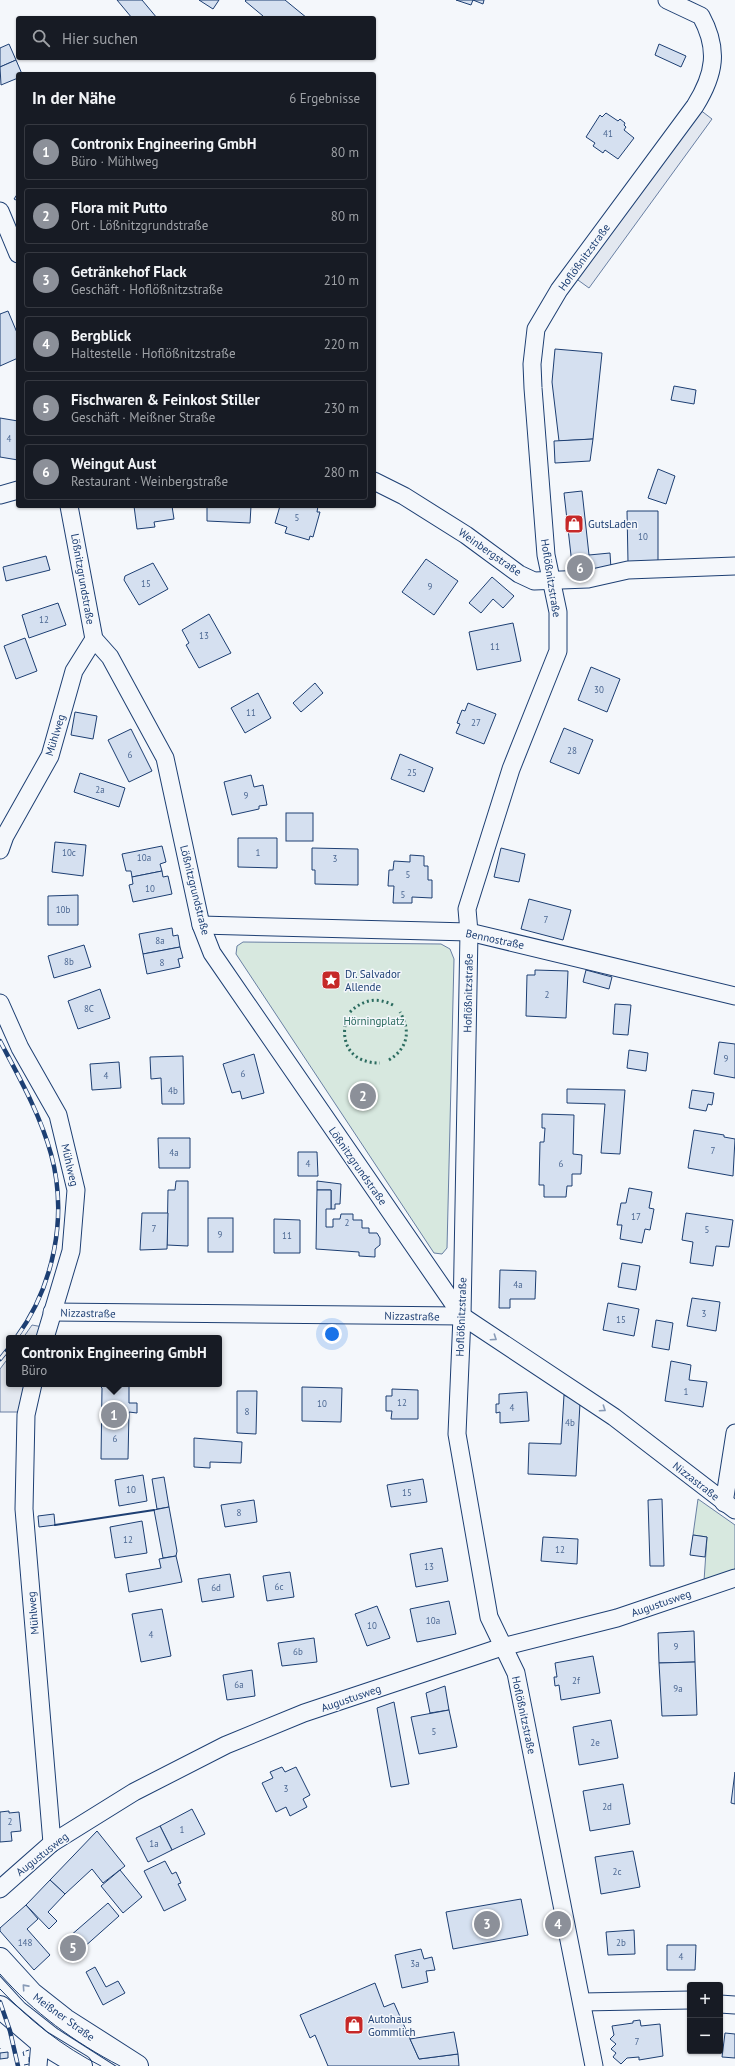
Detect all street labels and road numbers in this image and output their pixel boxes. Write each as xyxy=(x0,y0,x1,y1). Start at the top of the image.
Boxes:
street label: Hoflößnitzstraße xyxy=(555,220,613,293)
street label: Weinbergstraße xyxy=(456,525,525,579)
street label: Lößnitzgrundstraße xyxy=(68,532,98,626)
street label: Hoflößnitzstraße xyxy=(538,538,564,619)
street label: Mühlweg xyxy=(42,712,68,758)
street label: Lößnitzgrundstraße xyxy=(177,844,213,937)
street label: Bennostraße xyxy=(464,926,526,952)
street label: Hoflößnitzstraße xyxy=(460,953,476,1033)
street label: Lößnitzgrundstraße xyxy=(326,1124,390,1208)
street label: Mühlweg xyxy=(58,1142,82,1188)
street label: Hoflößnitzstraße xyxy=(453,1277,469,1357)
street label: Nizzastraße xyxy=(60,1306,116,1320)
street label: Nizzastraße xyxy=(384,1309,440,1323)
street label: Nizzastraße xyxy=(670,1458,722,1504)
street label: Augustusweg xyxy=(629,1586,693,1620)
street label: Mühlweg xyxy=(24,1591,42,1635)
street label: Hoflößnitzstraße xyxy=(509,1675,539,1756)
street label: Augustusweg xyxy=(319,1681,383,1715)
street label: Augustusweg xyxy=(13,1829,71,1879)
street label: Meißner Straße xyxy=(30,1990,98,2044)

